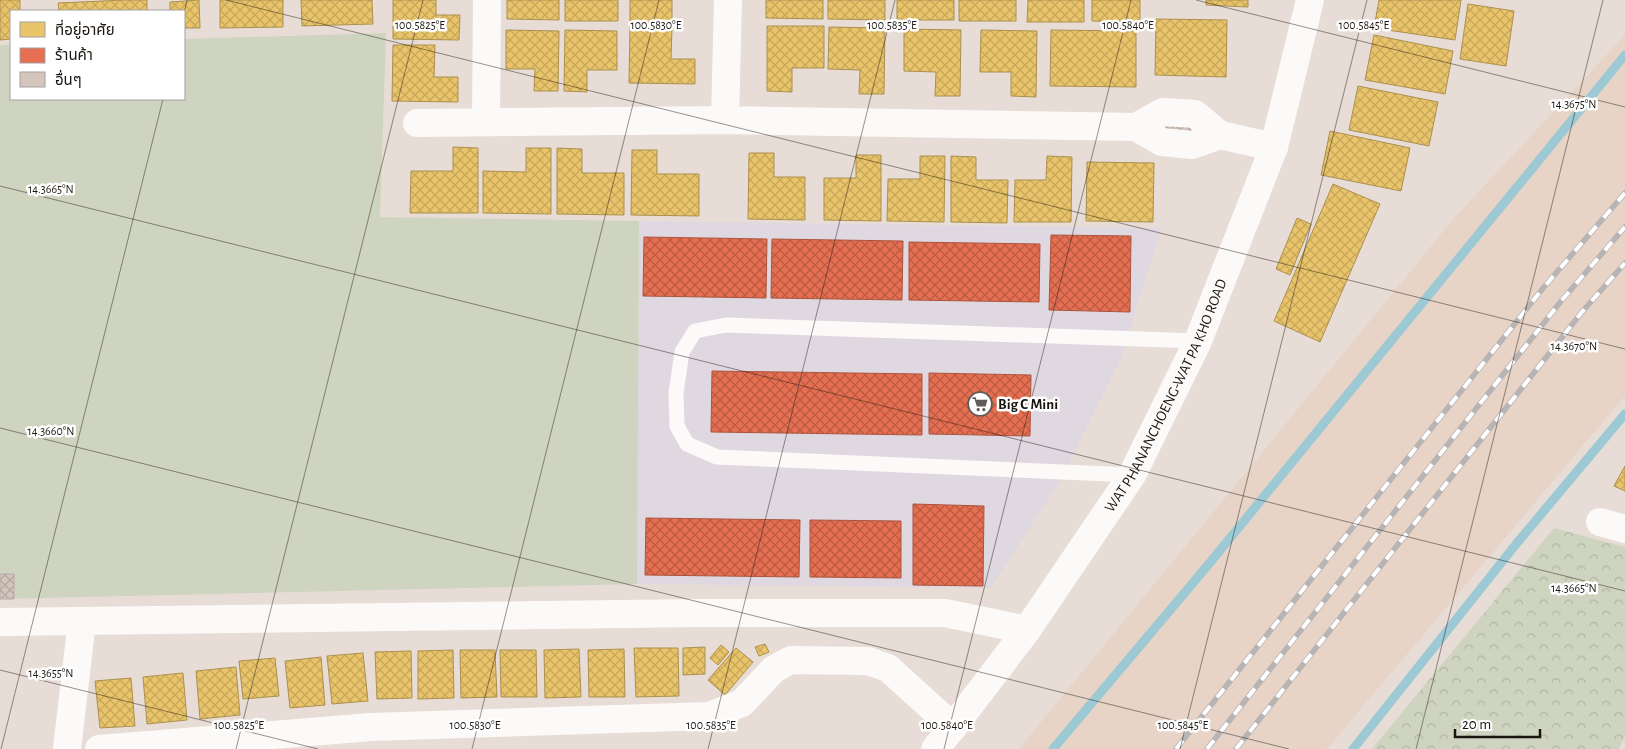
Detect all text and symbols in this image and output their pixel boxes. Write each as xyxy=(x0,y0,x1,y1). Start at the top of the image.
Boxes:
legend xyxy=(10,10,185,100)
text: ที่อยู่อาศัย xyxy=(55,19,115,39)
text: 100.5825°E xyxy=(395,19,445,31)
text: 100.5830°E xyxy=(631,19,682,31)
text: 100.5835°E xyxy=(867,19,917,31)
text: 100.5840°E xyxy=(1102,19,1154,31)
text: 100.5845°E xyxy=(1339,19,1389,31)
text: ร้านค้า xyxy=(55,47,93,63)
text: อื่นๆ xyxy=(55,69,82,88)
text: 14.3675°N xyxy=(1552,98,1596,110)
text: 14.3665°N xyxy=(28,183,74,195)
street label: WAT PHANANCHOENG-WAT PA KHO ROAD xyxy=(1102,276,1229,515)
text: 14.3670°N xyxy=(1551,340,1597,352)
supermarket icon: Big C Mini xyxy=(967,391,993,417)
place label: Big C Mini xyxy=(998,397,1058,412)
text: 14.3660°N xyxy=(28,425,74,437)
text: 14.3665°N xyxy=(1551,582,1597,594)
text: 14.3655°N xyxy=(29,667,73,679)
scale bar xyxy=(1455,706,1540,738)
text: 20 m xyxy=(1462,717,1491,732)
text: 100.5825°E xyxy=(214,719,264,731)
text: 100.5830°E xyxy=(450,719,501,731)
text: 100.5835°E xyxy=(686,719,736,731)
text: 100.5840°E xyxy=(921,719,973,731)
text: 100.5845°E xyxy=(1158,719,1208,731)

